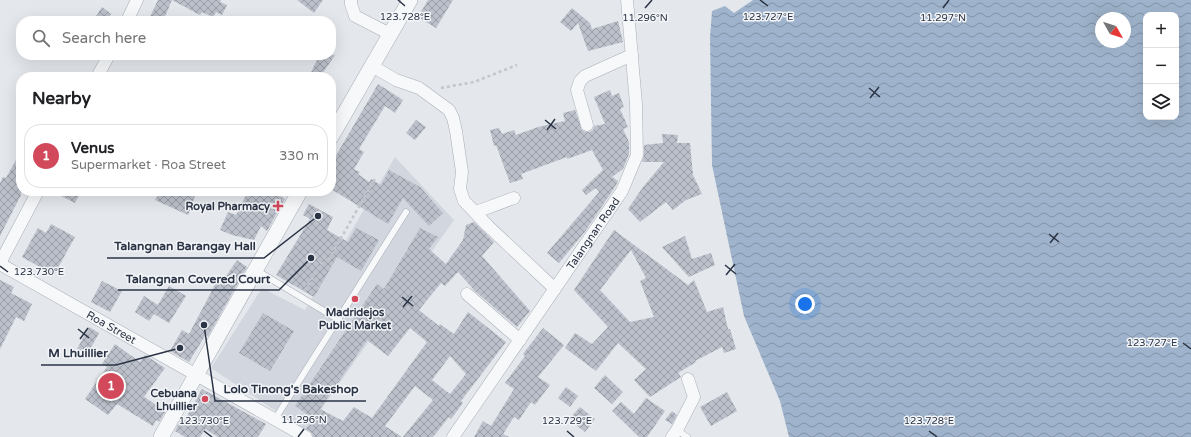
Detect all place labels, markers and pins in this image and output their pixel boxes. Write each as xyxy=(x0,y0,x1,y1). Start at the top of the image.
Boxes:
place label: Royal Pharmacy xyxy=(185,200,270,214)
marker: Royal Pharmacy xyxy=(273,201,283,211)
callout: Talangnan Barangay Hall xyxy=(107,234,264,258)
callout: Talangnan Covered Court xyxy=(118,266,279,290)
marker: Madridejos Public Market xyxy=(350,294,360,304)
place label: Madridejos Public Market xyxy=(319,306,392,332)
callout: M Lhuillier xyxy=(41,341,116,365)
pin: 1 xyxy=(98,371,124,401)
callout: Lolo Tinong's Bakeshop xyxy=(215,377,366,401)
place label: Cebuana Lhuillier xyxy=(151,387,198,413)
marker: Cebuana Lhuillier xyxy=(200,394,210,404)

